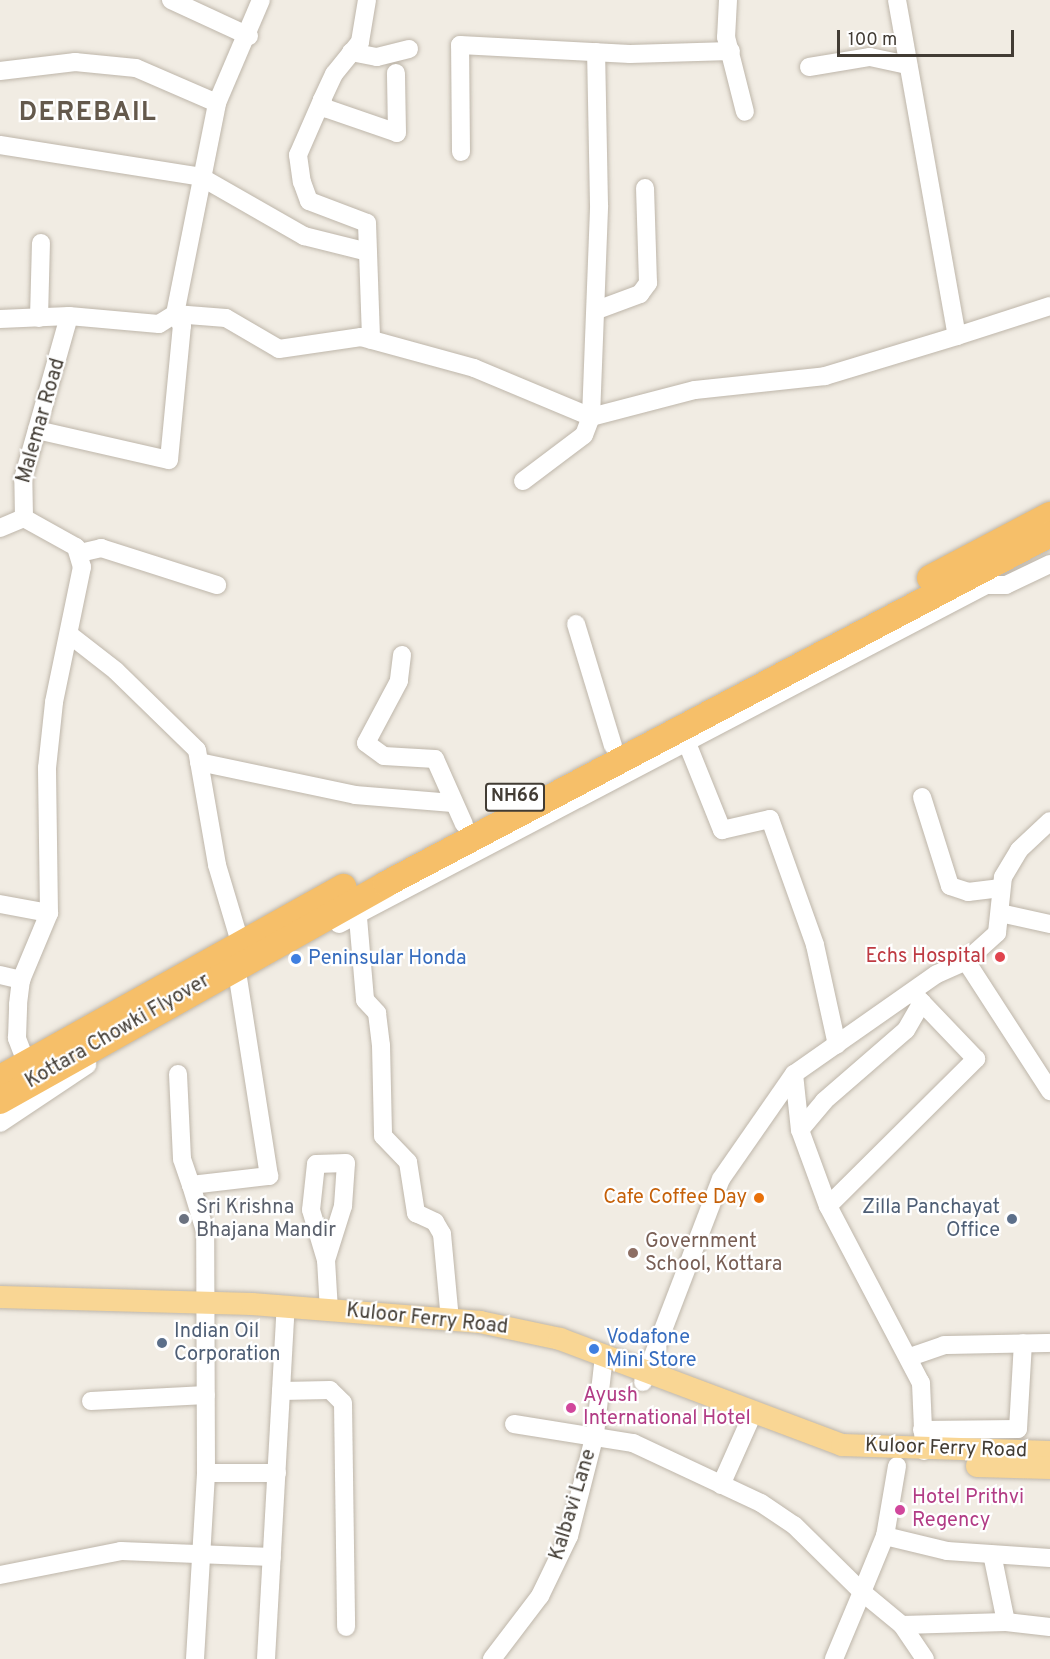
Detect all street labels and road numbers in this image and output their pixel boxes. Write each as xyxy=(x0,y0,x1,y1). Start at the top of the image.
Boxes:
street label: Malemar Road xyxy=(13,356,71,486)
road number: NH66 xyxy=(485,782,545,812)
street label: Kottara Chowki Flyover xyxy=(22,969,214,1095)
street label: Kuloor Ferry Road xyxy=(345,1300,509,1340)
street label: Kuloor Ferry Road xyxy=(864,1434,1028,1464)
street label: Kalbavi Lane xyxy=(546,1447,602,1563)

